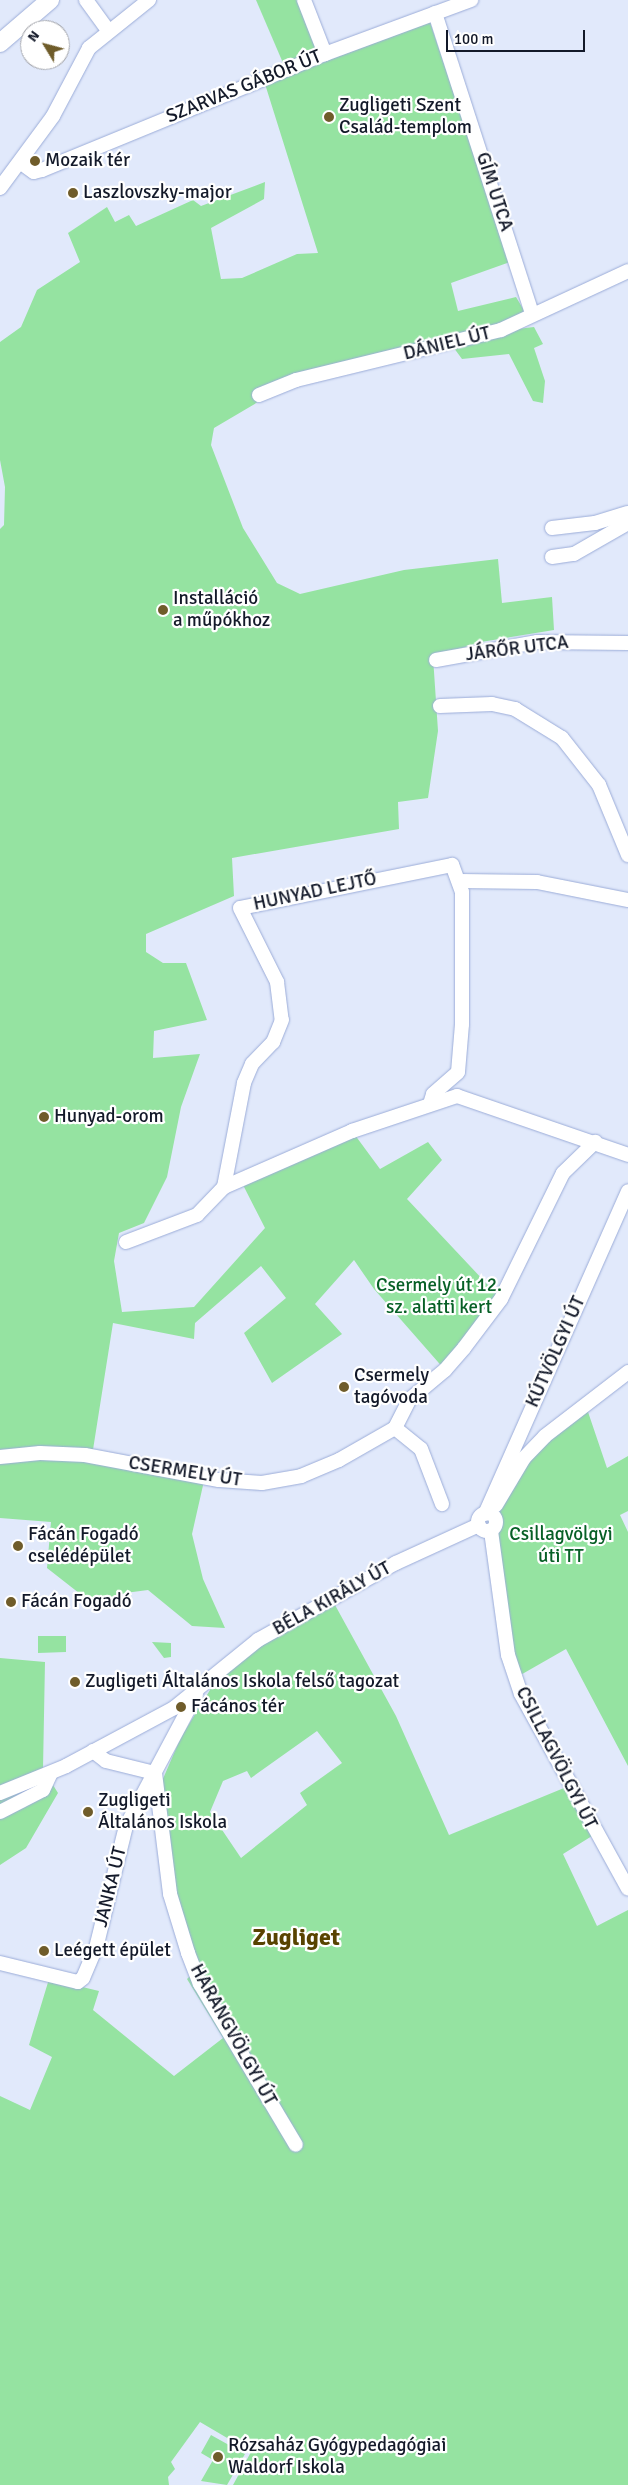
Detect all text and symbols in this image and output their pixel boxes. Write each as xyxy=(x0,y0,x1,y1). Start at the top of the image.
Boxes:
north arrow xyxy=(20,20,70,70)
scale bar xyxy=(448,20,587,52)
text: N xyxy=(24,27,43,45)
text: 100 m xyxy=(454,30,494,48)
street label: SZARVAS GÁBOR ÚT xyxy=(163,45,325,129)
place label: Zugligeti Szent Család-templom xyxy=(339,95,472,139)
marker: Zugligeti Szent Család-templom xyxy=(323,111,335,123)
place label: Mozaik tér xyxy=(45,150,130,172)
street label: GÍM UTCA xyxy=(470,150,518,234)
marker: Mozaik tér xyxy=(29,155,41,167)
place label: Laszlovszky-major xyxy=(83,182,232,204)
marker: Laszlovszky-major xyxy=(67,187,79,199)
street label: DÁNIEL ÚT xyxy=(401,322,493,366)
place label: Installáció a műpókhoz xyxy=(173,588,270,632)
marker: Installáció a műpókhoz xyxy=(157,604,169,616)
street label: JÁRŐR UTCA xyxy=(464,631,570,667)
street label: HUNYAD LEJTŐ xyxy=(251,868,379,916)
place label: Hunyad-orom xyxy=(54,1106,164,1128)
marker: Hunyad-orom xyxy=(38,1111,50,1123)
park label: Csermely út 12. sz. alatti kert xyxy=(376,1275,502,1319)
street label: KÚTVÖLGYI ÚT xyxy=(521,1293,591,1411)
place label: Csermely tagóvoda xyxy=(354,1365,429,1409)
marker: Csermely tagóvoda xyxy=(338,1381,350,1393)
street label: CSERMELY ÚT xyxy=(127,1452,243,1492)
place label: Fácán Fogadó cselédépület xyxy=(28,1524,139,1568)
park label: Csillagvölgyi úti TT xyxy=(509,1524,613,1568)
marker: Fácán Fogadó cselédépület xyxy=(12,1540,24,1552)
street label: BÉLA KIRÁLY ÚT xyxy=(269,1557,395,1641)
place label: Fácán Fogadó xyxy=(21,1591,132,1613)
marker: Fácán Fogadó xyxy=(5,1596,17,1608)
place label: Zugligeti Általános Iskola felső tagozat xyxy=(85,1671,399,1693)
marker: Zugligeti Általános Iskola felső tagozat xyxy=(69,1676,81,1688)
street label: CSILLAGVÖLGYI ÚT xyxy=(510,1683,602,1833)
place label: Fácános tér xyxy=(191,1696,284,1718)
marker: Fácános tér xyxy=(175,1701,187,1713)
place label: Zugligeti Általános Iskola xyxy=(98,1790,227,1834)
marker: Zugligeti Általános Iskola xyxy=(82,1806,94,1818)
street label: JANKA ÚT xyxy=(90,1845,132,1929)
district label: Zugliget xyxy=(252,1924,340,1952)
place label: Leégett épület xyxy=(54,1940,171,1962)
marker: Leégett épület xyxy=(38,1945,50,1957)
street label: HARANGVÖLGYI ÚT xyxy=(185,1960,281,2110)
place label: Rózsaház Gyógypedagógiai Waldorf Iskola xyxy=(228,2435,446,2479)
marker: Rózsaház Gyógypedagógiai Waldorf Iskola xyxy=(212,2451,224,2463)

